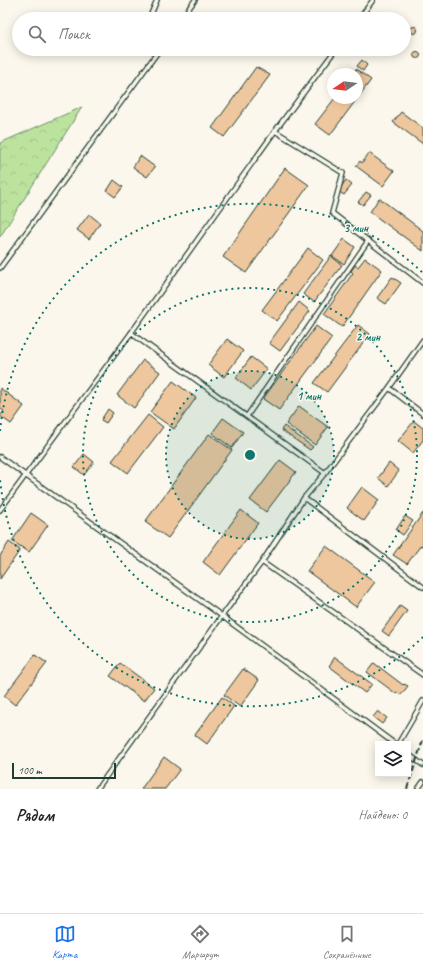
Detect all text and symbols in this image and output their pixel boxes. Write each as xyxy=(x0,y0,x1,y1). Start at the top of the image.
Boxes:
search box xyxy=(12,12,411,56)
icon: search xyxy=(26,23,48,45)
text: Поиск xyxy=(58,25,90,44)
north arrow xyxy=(327,68,363,104)
text: 3 мин xyxy=(344,220,369,236)
text: 2 мин xyxy=(356,329,381,345)
text: 1 мин xyxy=(297,388,322,404)
centre of rings xyxy=(243,448,257,462)
map controls xyxy=(375,741,411,777)
button: layers xyxy=(375,741,411,777)
scale bar xyxy=(12,761,116,780)
text: 100 m xyxy=(18,763,42,777)
text: Рядом xyxy=(16,805,54,826)
text: Найдено: 0 xyxy=(359,807,407,823)
tab: Карта xyxy=(52,923,77,961)
tab: Маршрут xyxy=(182,923,218,961)
tab: Сохранённые xyxy=(323,923,371,961)

